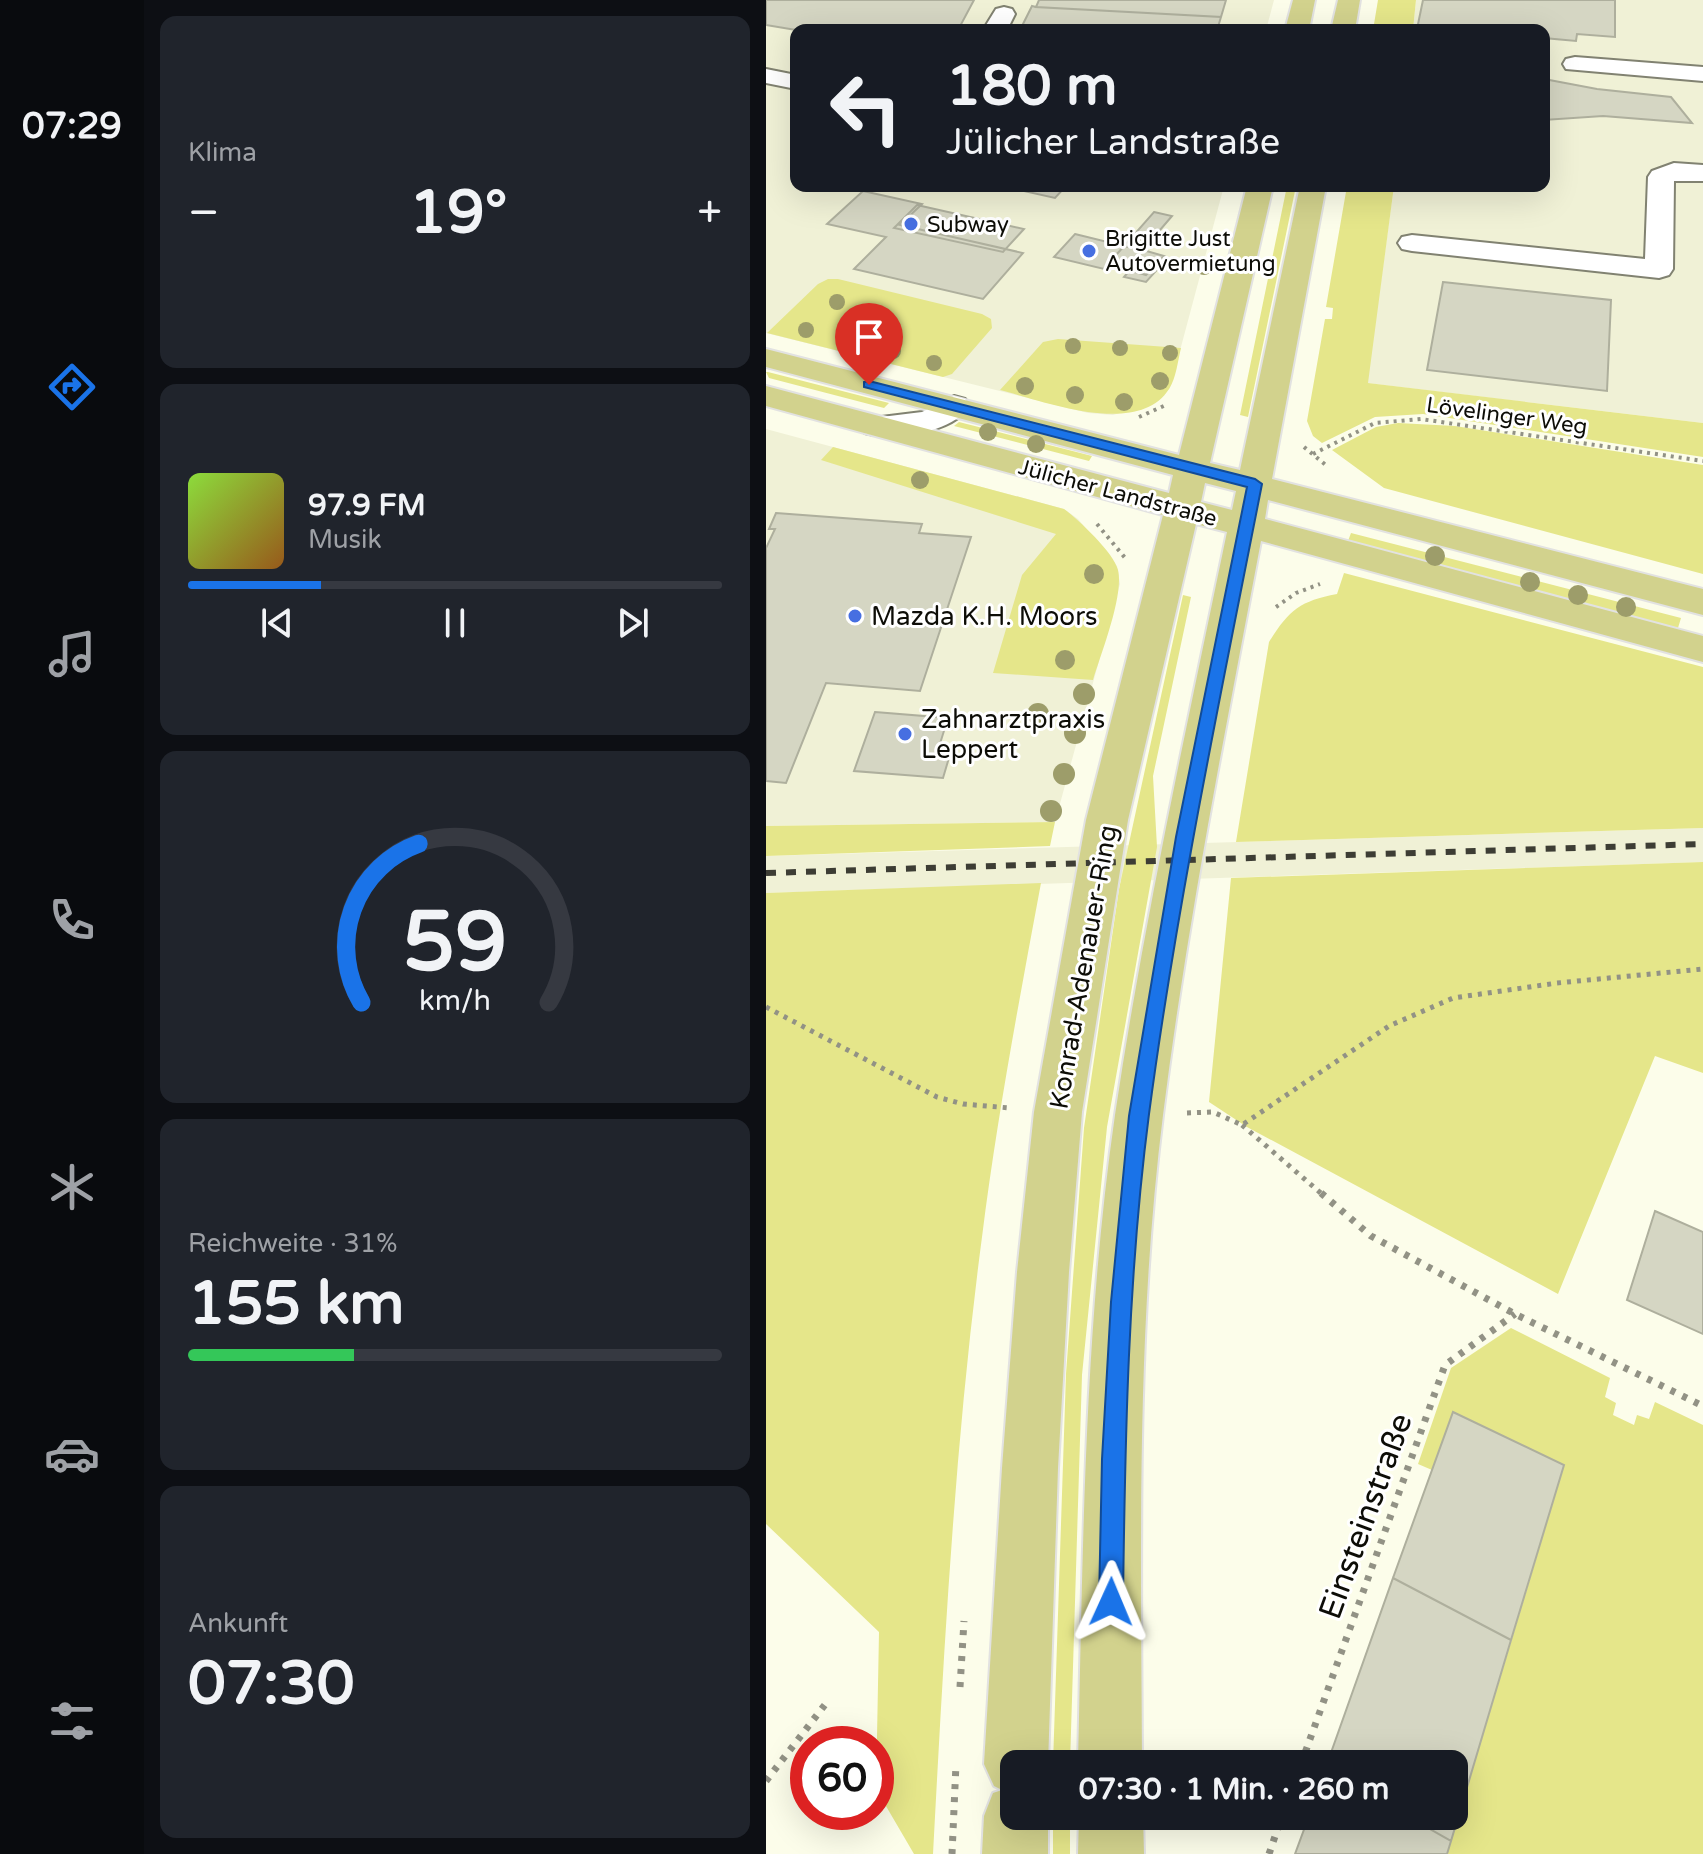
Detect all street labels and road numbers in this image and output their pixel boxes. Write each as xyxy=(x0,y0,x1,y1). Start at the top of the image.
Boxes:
street label: Lövelinger Weg xyxy=(1425,392,1589,440)
street label: Jülicher Landstraße xyxy=(1016,454,1220,532)
street label: Konrad-Adenauer-Ring xyxy=(1043,823,1124,1111)
street label: Einsteinstraße xyxy=(1311,1408,1421,1624)

